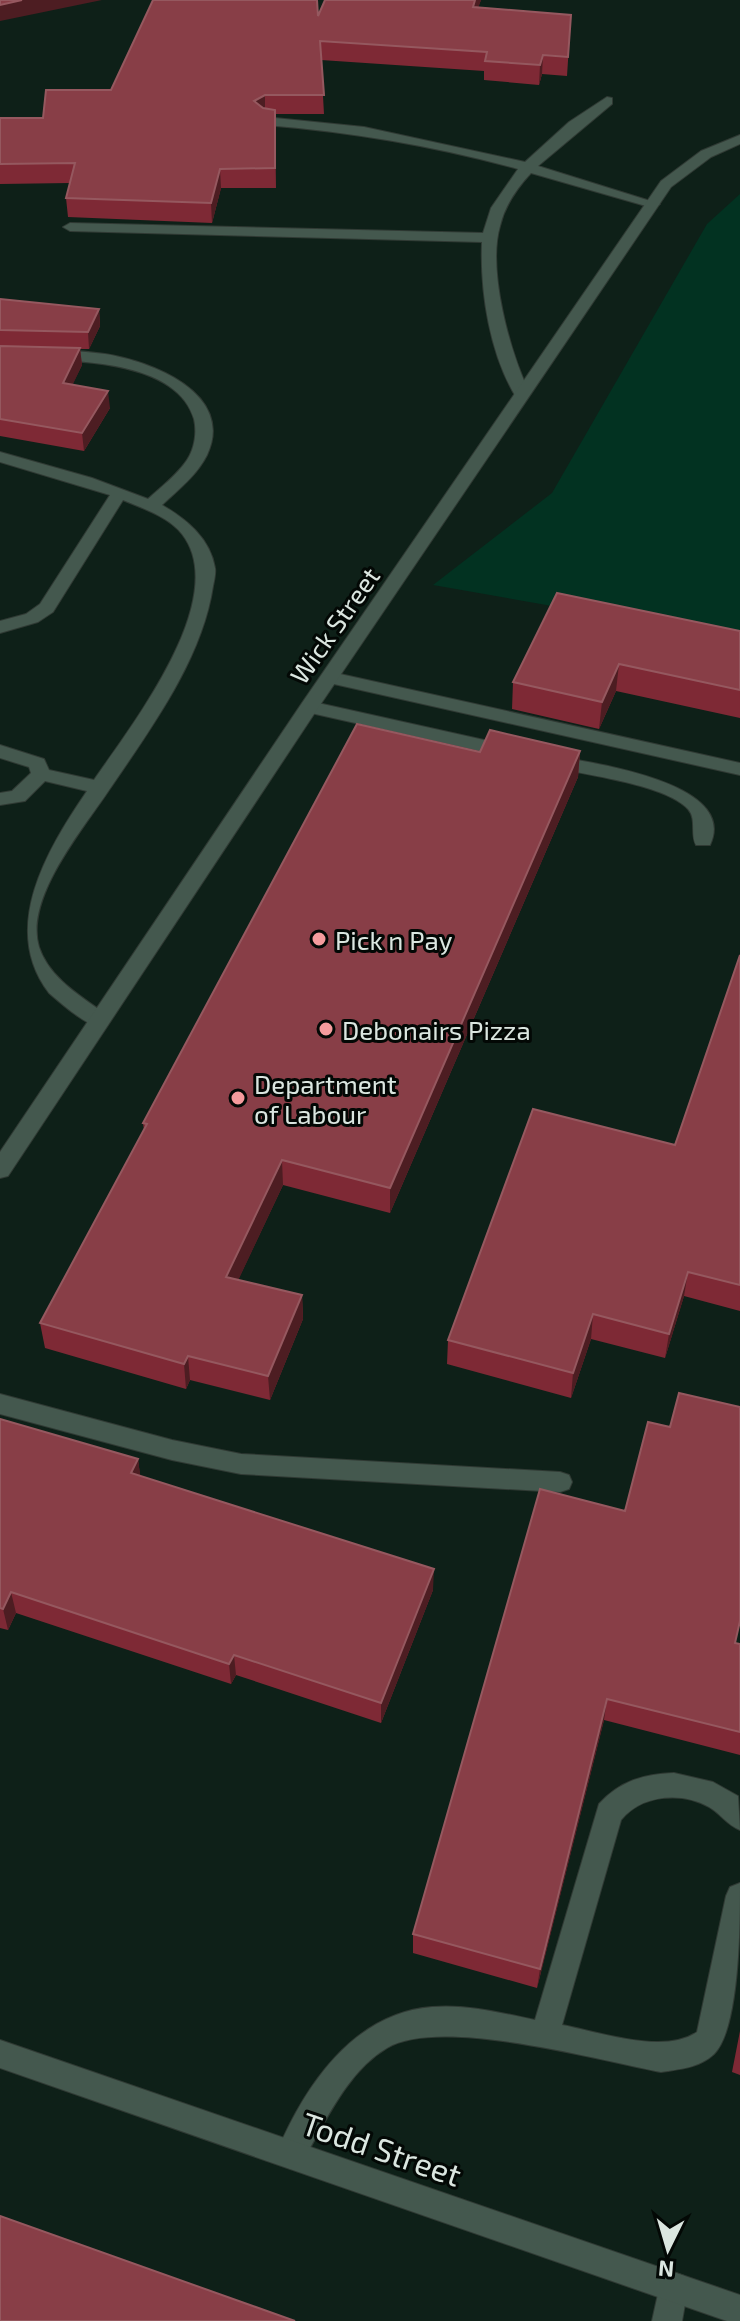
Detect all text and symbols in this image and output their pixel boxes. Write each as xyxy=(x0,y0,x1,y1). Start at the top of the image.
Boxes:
street label: Wick Street xyxy=(283,561,385,689)
place label: Pick n Pay xyxy=(335,924,453,955)
marker: Pick n Pay xyxy=(310,930,328,948)
place label: Debonairs Pizza xyxy=(342,1014,531,1045)
marker: Debonairs Pizza xyxy=(317,1020,335,1038)
place label: Department of Labour xyxy=(254,1068,397,1129)
marker: Department of Labour xyxy=(229,1089,247,1107)
street label: Todd Street xyxy=(297,2103,467,2193)
north arrow xyxy=(628,2209,708,2289)
text: N xyxy=(657,2256,675,2284)

